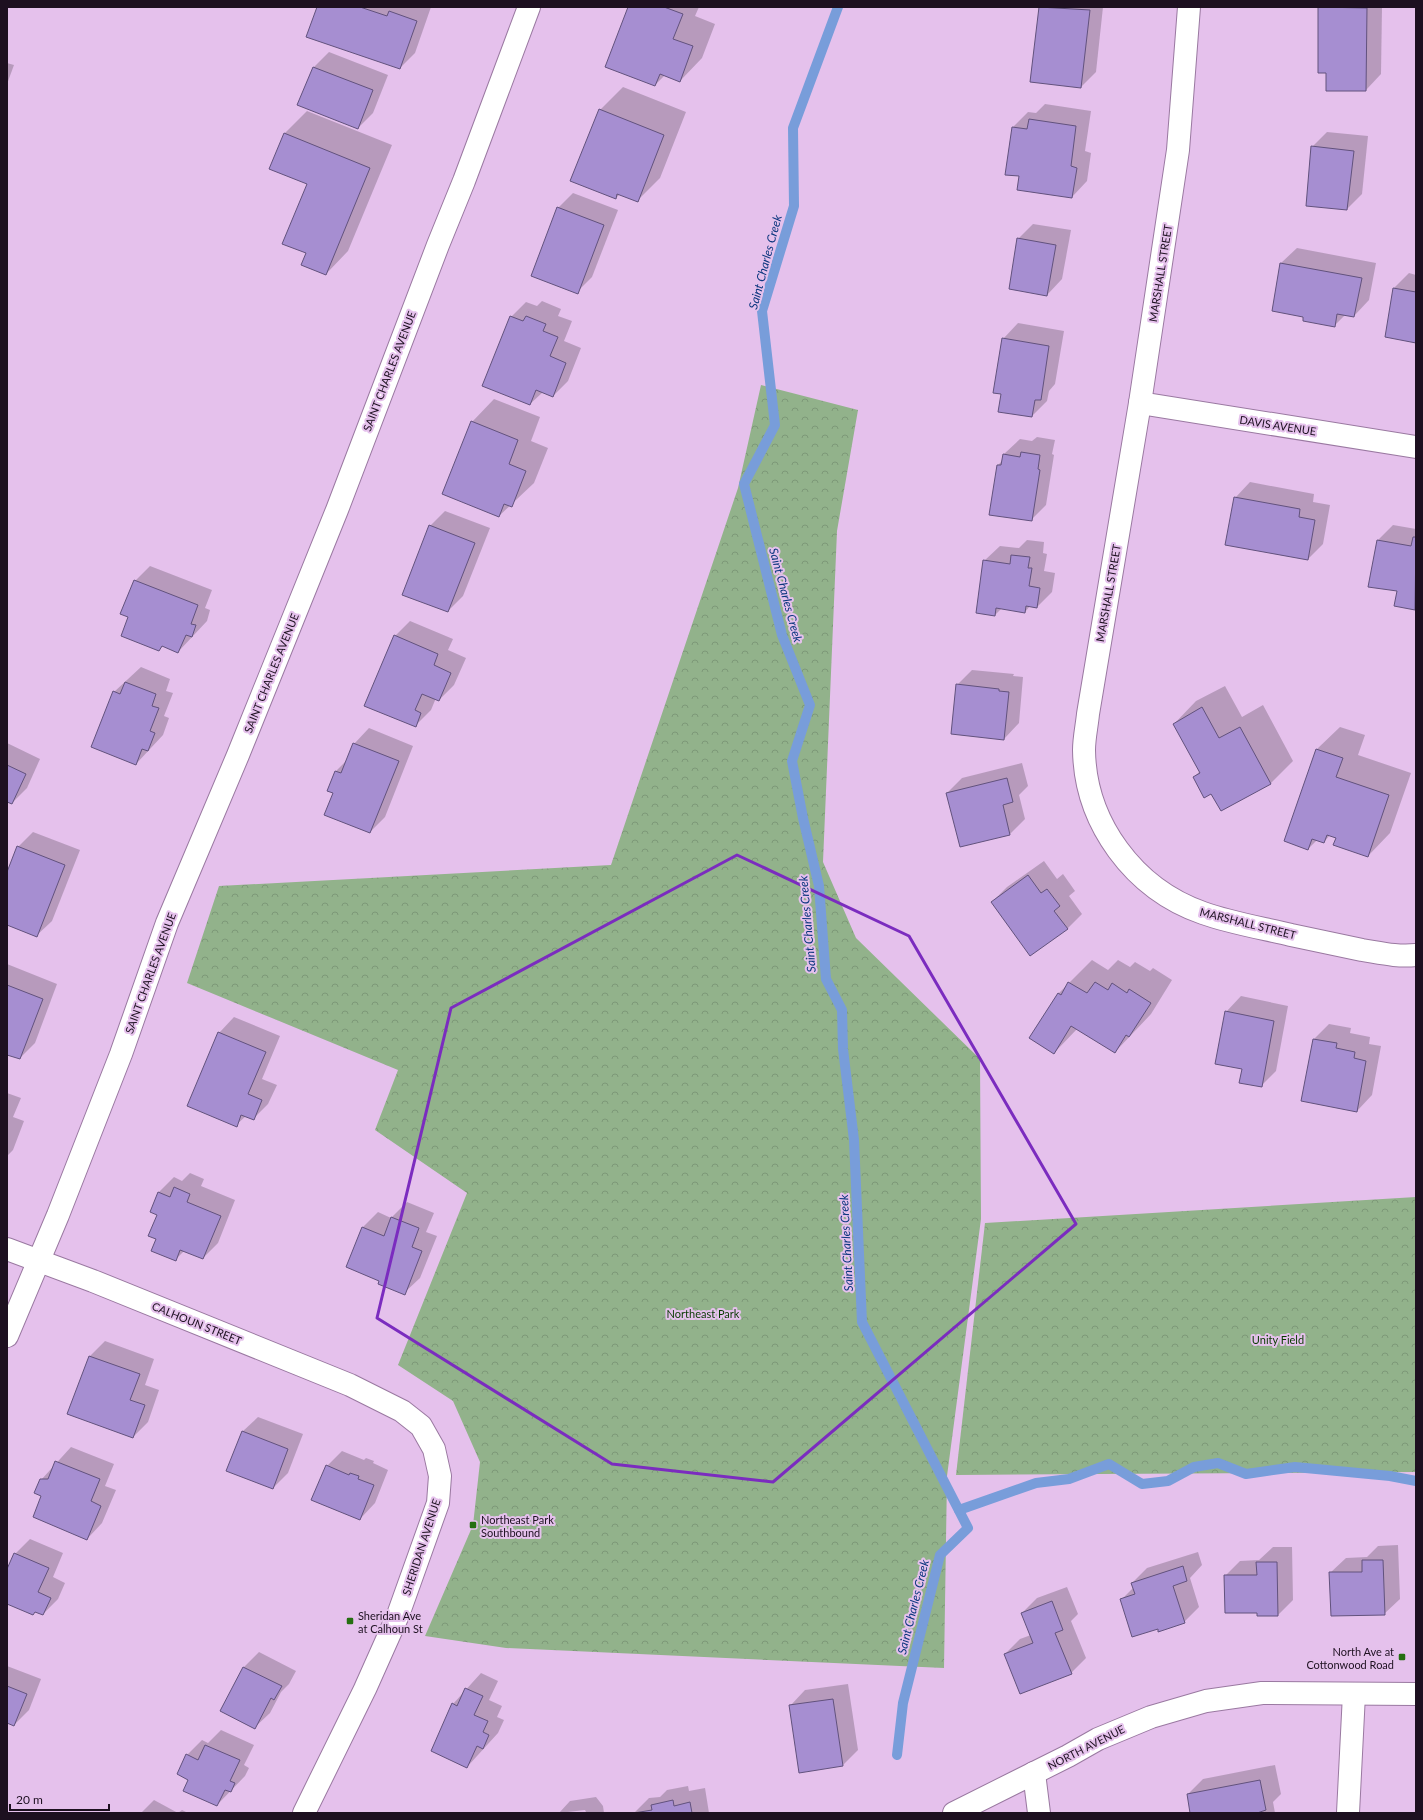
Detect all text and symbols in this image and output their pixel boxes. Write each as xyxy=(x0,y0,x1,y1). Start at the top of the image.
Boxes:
water label: Saint Charles Creek xyxy=(745,213,785,311)
street label: MARSHALL STREET xyxy=(1146,223,1174,323)
street label: SAINT CHARLES AVENUE xyxy=(360,309,418,433)
street label: DAVIS AVENUE xyxy=(1239,413,1317,437)
street label: MARSHALL STREET xyxy=(1093,543,1123,643)
water label: Saint Charles Creek xyxy=(766,546,806,644)
street label: SAINT CHARLES AVENUE xyxy=(241,611,301,735)
water label: Saint Charles Creek xyxy=(795,875,819,973)
street label: MARSHALL STREET xyxy=(1199,905,1298,941)
street label: SAINT CHARLES AVENUE xyxy=(122,911,178,1035)
water label: Saint Charles Creek xyxy=(836,1194,856,1292)
street label: CALHOUN STREET xyxy=(150,1299,244,1347)
park label: Northeast Park xyxy=(667,1307,740,1320)
park label: Unity Field xyxy=(1252,1333,1304,1346)
street label: SHERIDAN AVENUE xyxy=(399,1497,443,1597)
place label: Northeast Park Southbound xyxy=(481,1513,554,1539)
marker: Northeast Park Southbound xyxy=(468,1520,478,1530)
water label: Saint Charles Creek xyxy=(894,1558,932,1656)
place label: Sheridan Ave at Calhoun St xyxy=(358,1609,423,1635)
marker: Sheridan Ave at Calhoun St xyxy=(345,1616,355,1626)
place label: North Ave at Cottonwood Road xyxy=(1306,1645,1394,1671)
marker: North Ave at Cottonwood Road xyxy=(1397,1652,1407,1662)
street label: NORTH AVENUE xyxy=(1045,1722,1127,1772)
scale bar xyxy=(10,1786,109,1812)
text: 20 m xyxy=(16,1792,43,1807)

